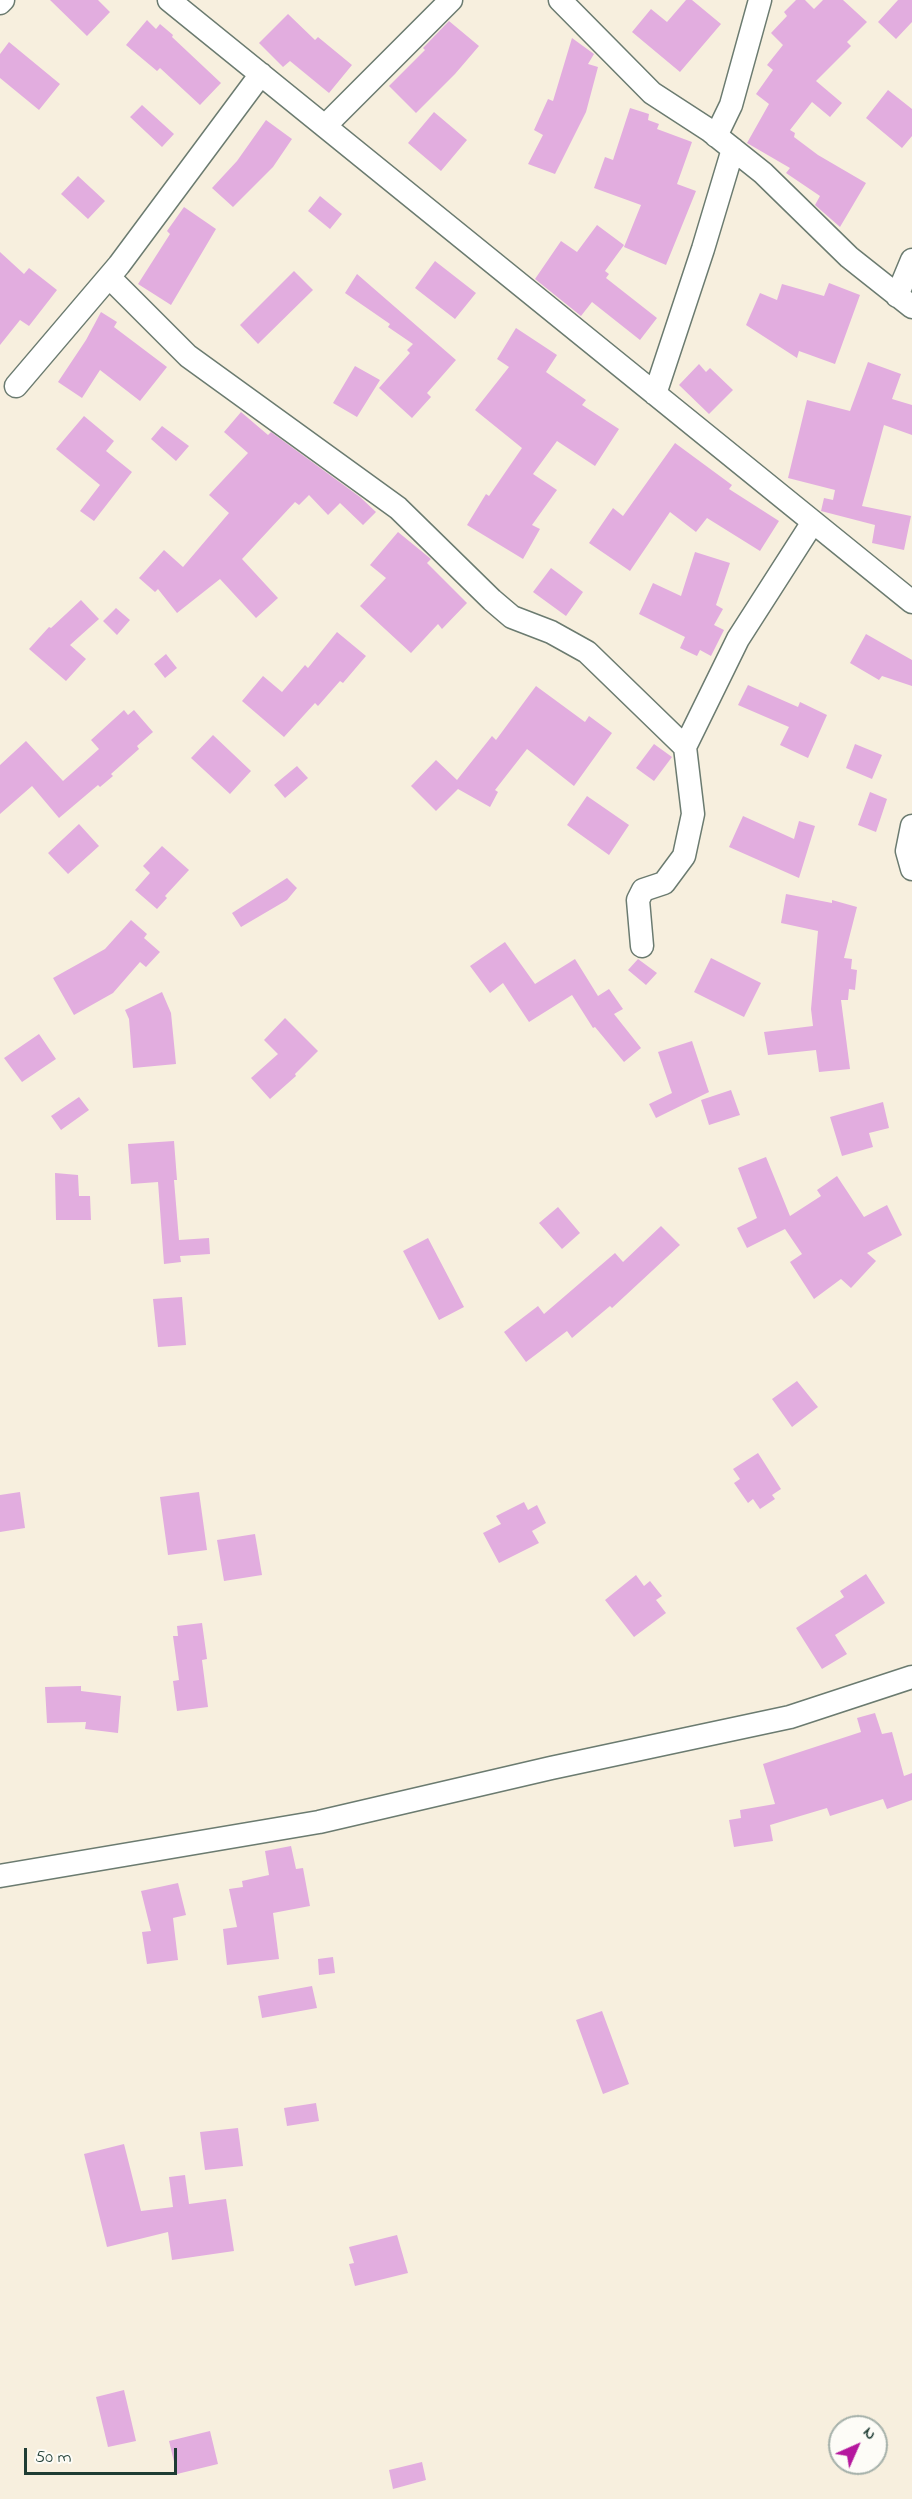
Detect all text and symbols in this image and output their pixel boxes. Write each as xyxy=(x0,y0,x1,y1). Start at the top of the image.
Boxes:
north arrow xyxy=(828,2415,888,2475)
text: N xyxy=(857,2421,882,2446)
scale bar xyxy=(27,2436,180,2474)
text: 50 m xyxy=(35,2445,72,2471)

